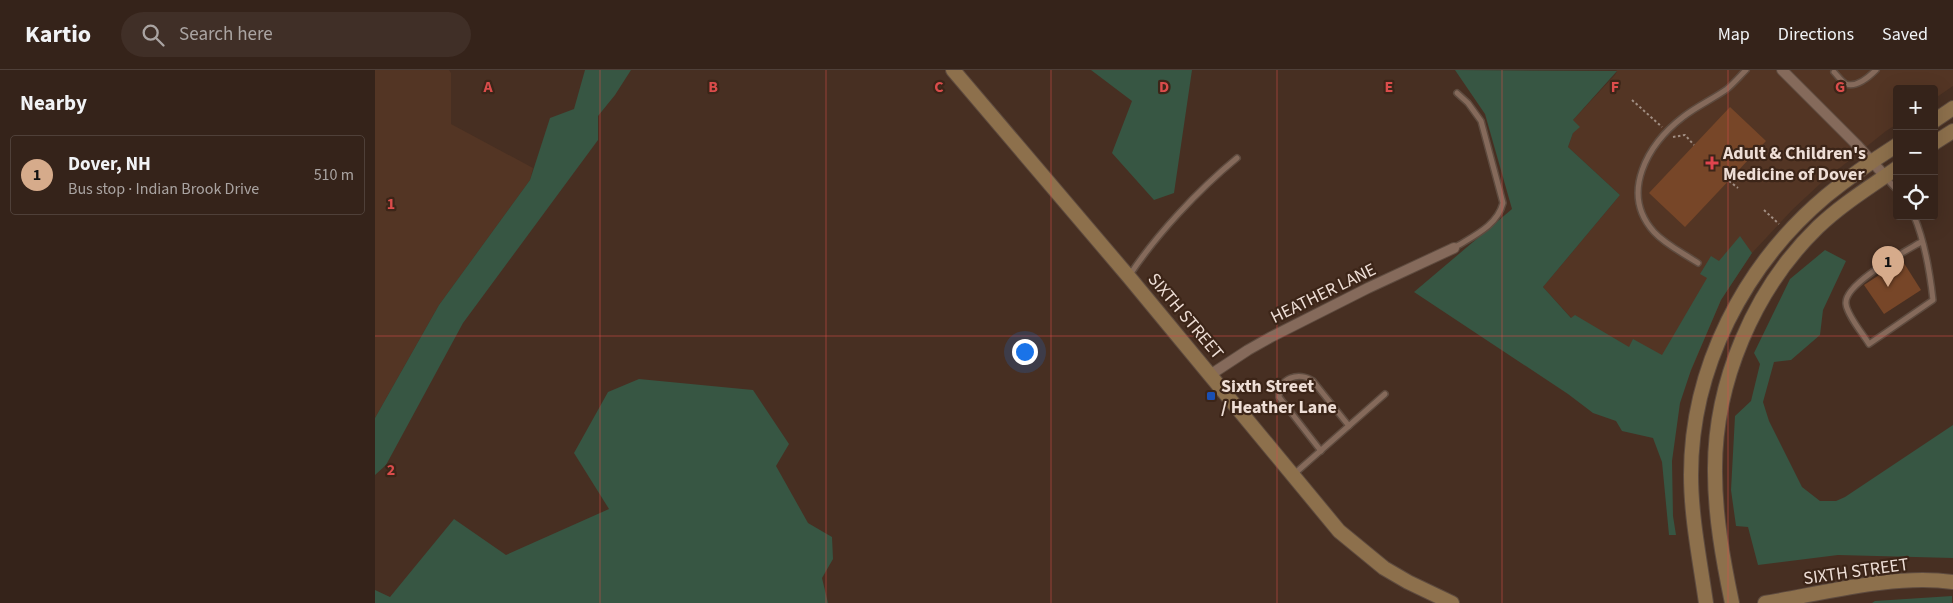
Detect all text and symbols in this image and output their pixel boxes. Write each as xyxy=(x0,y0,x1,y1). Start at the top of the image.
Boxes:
search box xyxy=(121,12,471,57)
text: Kartio xyxy=(25,17,91,52)
icon: search xyxy=(139,21,167,49)
text: Search here xyxy=(179,21,273,48)
text: Map xyxy=(1718,22,1750,47)
text: Directions xyxy=(1778,22,1854,47)
text: Saved xyxy=(1882,22,1928,47)
text: A xyxy=(482,76,493,98)
text: B xyxy=(708,76,718,98)
text: C xyxy=(934,76,944,98)
text: D xyxy=(1159,76,1169,98)
text: E xyxy=(1385,76,1393,98)
text: F xyxy=(1611,76,1619,98)
text: G xyxy=(1835,76,1845,98)
map controls xyxy=(1893,85,1938,220)
button: + xyxy=(1893,85,1938,130)
text: Nearby xyxy=(20,88,87,118)
button: − xyxy=(1893,130,1938,175)
place label: Adult & Children's Medicine of Dover xyxy=(1722,141,1866,187)
text: Dover, NH xyxy=(68,151,151,178)
marker: Adult & Children's Medicine of Dover xyxy=(1705,156,1719,170)
text: 1 xyxy=(33,164,41,186)
text: 510 m xyxy=(314,164,354,186)
button: locate xyxy=(1893,175,1938,220)
text: Bus stop · Indian Brook Drive xyxy=(68,178,259,200)
text: 1 xyxy=(387,193,395,215)
pin: 1 xyxy=(1872,246,1904,287)
street label: HEATHER LANE xyxy=(1266,257,1380,330)
street label: SIXTH STREET xyxy=(1142,268,1229,365)
your location xyxy=(1012,339,1038,365)
place label: Sixth Street / Heather Lane xyxy=(1221,374,1337,420)
marker: Sixth Street / Heather Lane xyxy=(1205,390,1217,402)
text: 2 xyxy=(387,459,395,481)
street label: SIXTH STREET xyxy=(1802,552,1911,591)

